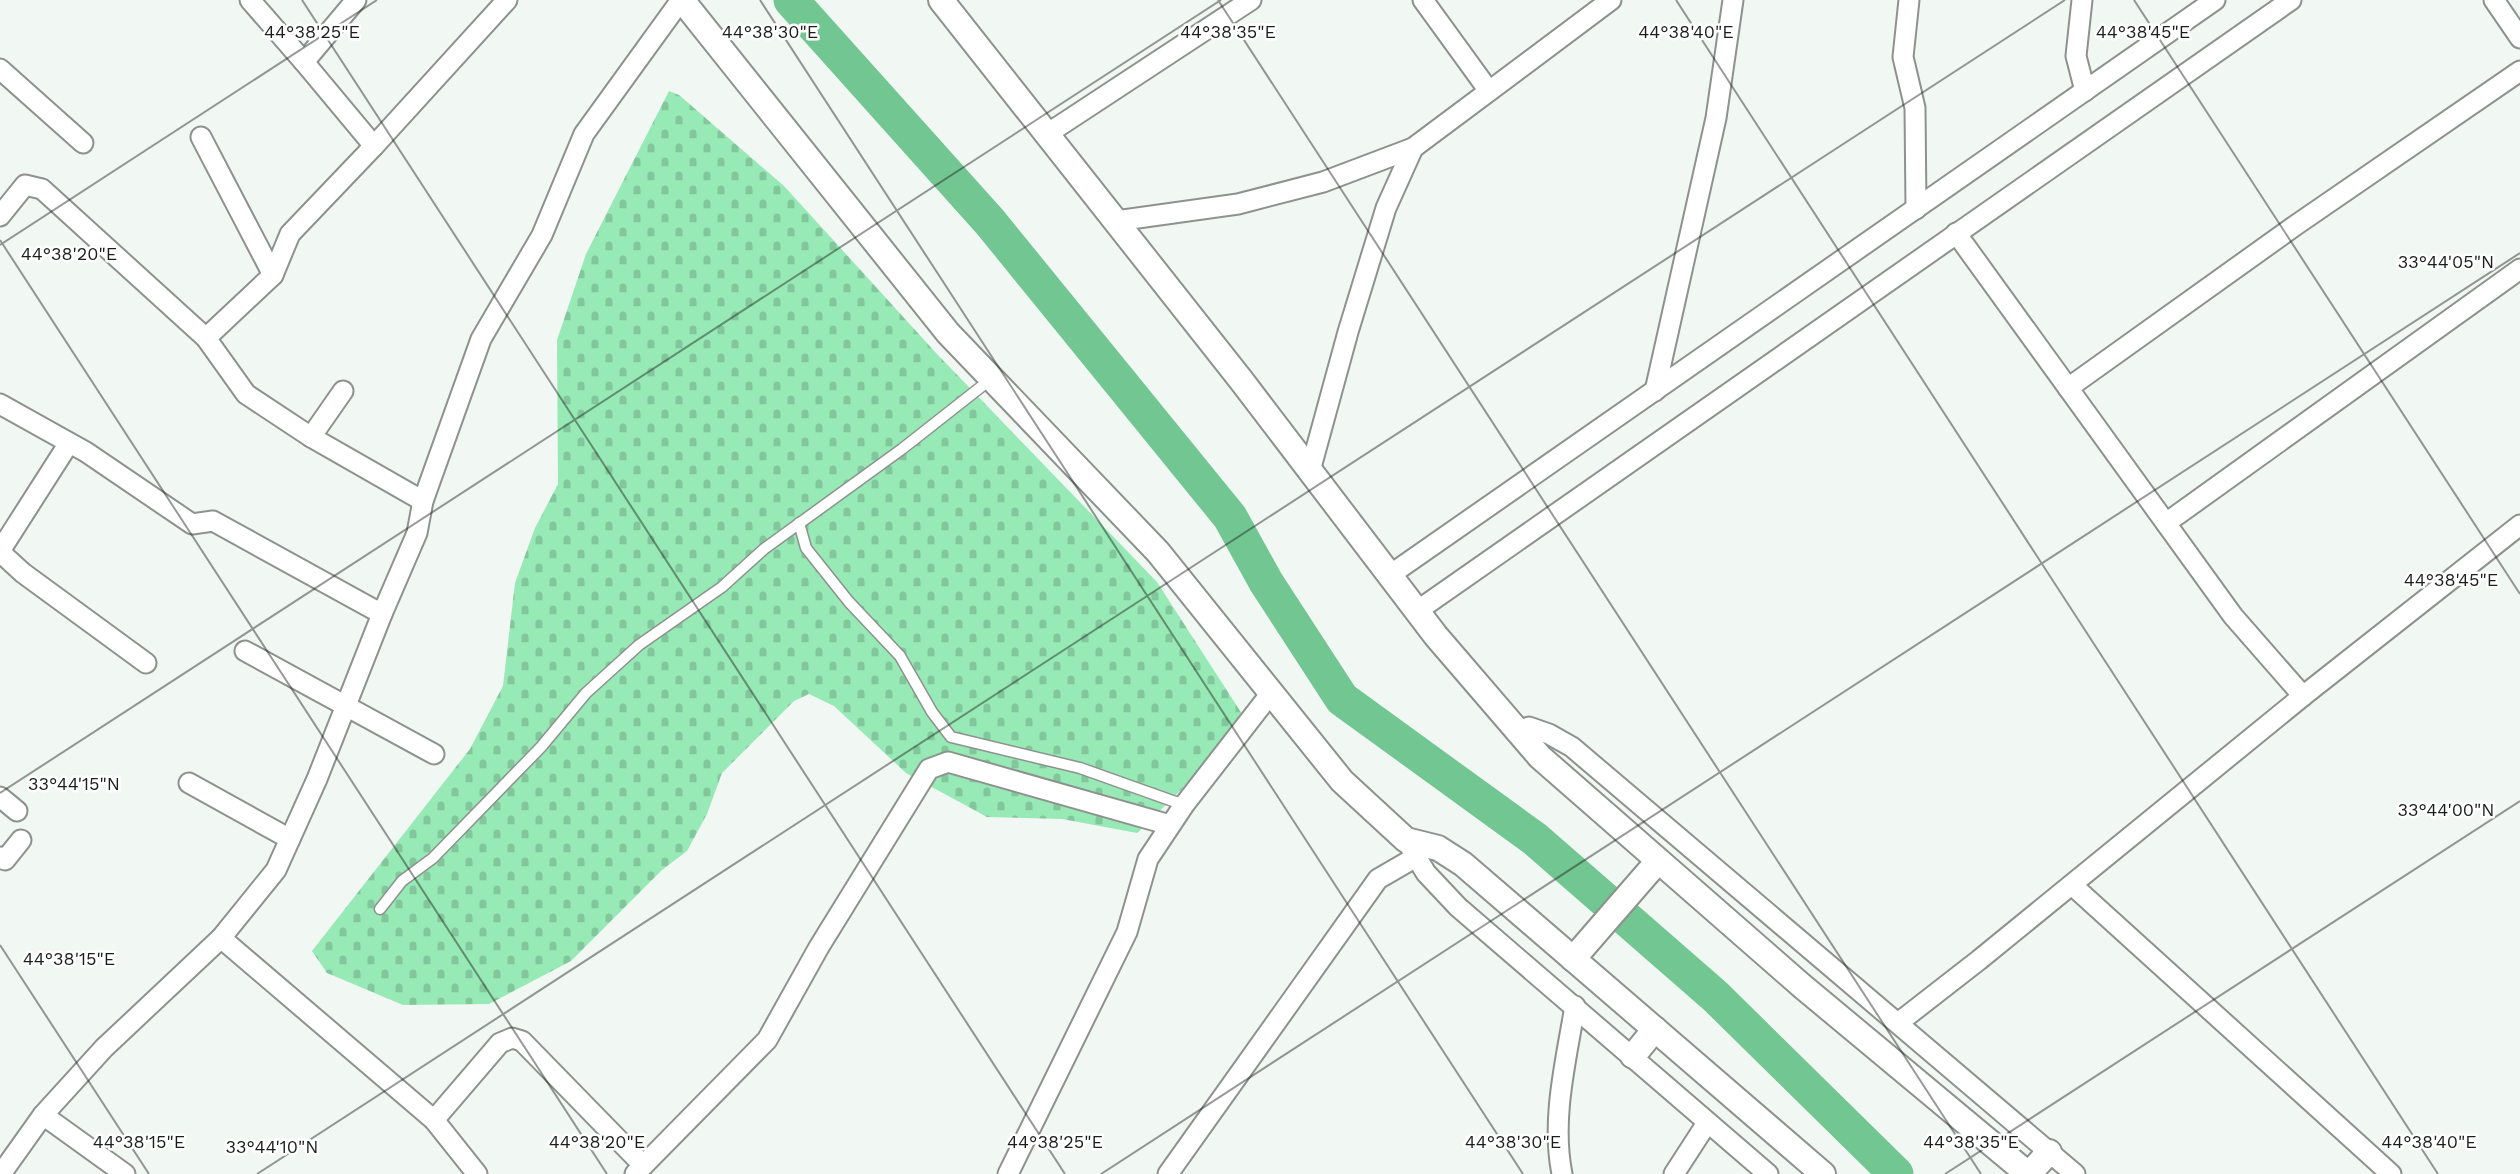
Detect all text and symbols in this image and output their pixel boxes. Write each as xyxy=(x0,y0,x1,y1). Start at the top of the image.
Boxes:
text: 44°38'25"E xyxy=(264,21,360,42)
text: 44°38'30"E xyxy=(722,21,818,42)
text: 44°38'35"E xyxy=(1180,21,1276,42)
text: 44°38'40"E xyxy=(1638,21,1734,42)
text: 44°38'45"E xyxy=(2096,21,2190,42)
text: 44°38'20"E xyxy=(21,243,117,264)
text: 33°44'05"N xyxy=(2398,251,2494,272)
text: 44°38'45"E xyxy=(2404,569,2498,590)
text: 33°44'15"N xyxy=(28,773,120,794)
text: 33°44'00"N xyxy=(2398,799,2494,820)
text: 44°38'15"E xyxy=(23,948,115,969)
text: 44°38'15"E xyxy=(93,1131,185,1152)
text: 44°38'20"E xyxy=(549,1131,645,1152)
text: 44°38'25"E xyxy=(1007,1131,1103,1152)
text: 44°38'30"E xyxy=(1465,1131,1561,1152)
text: 44°38'35"E xyxy=(1923,1131,2019,1152)
text: 44°38'40"E xyxy=(2381,1131,2477,1152)
text: 33°44'10"N xyxy=(226,1136,318,1157)

